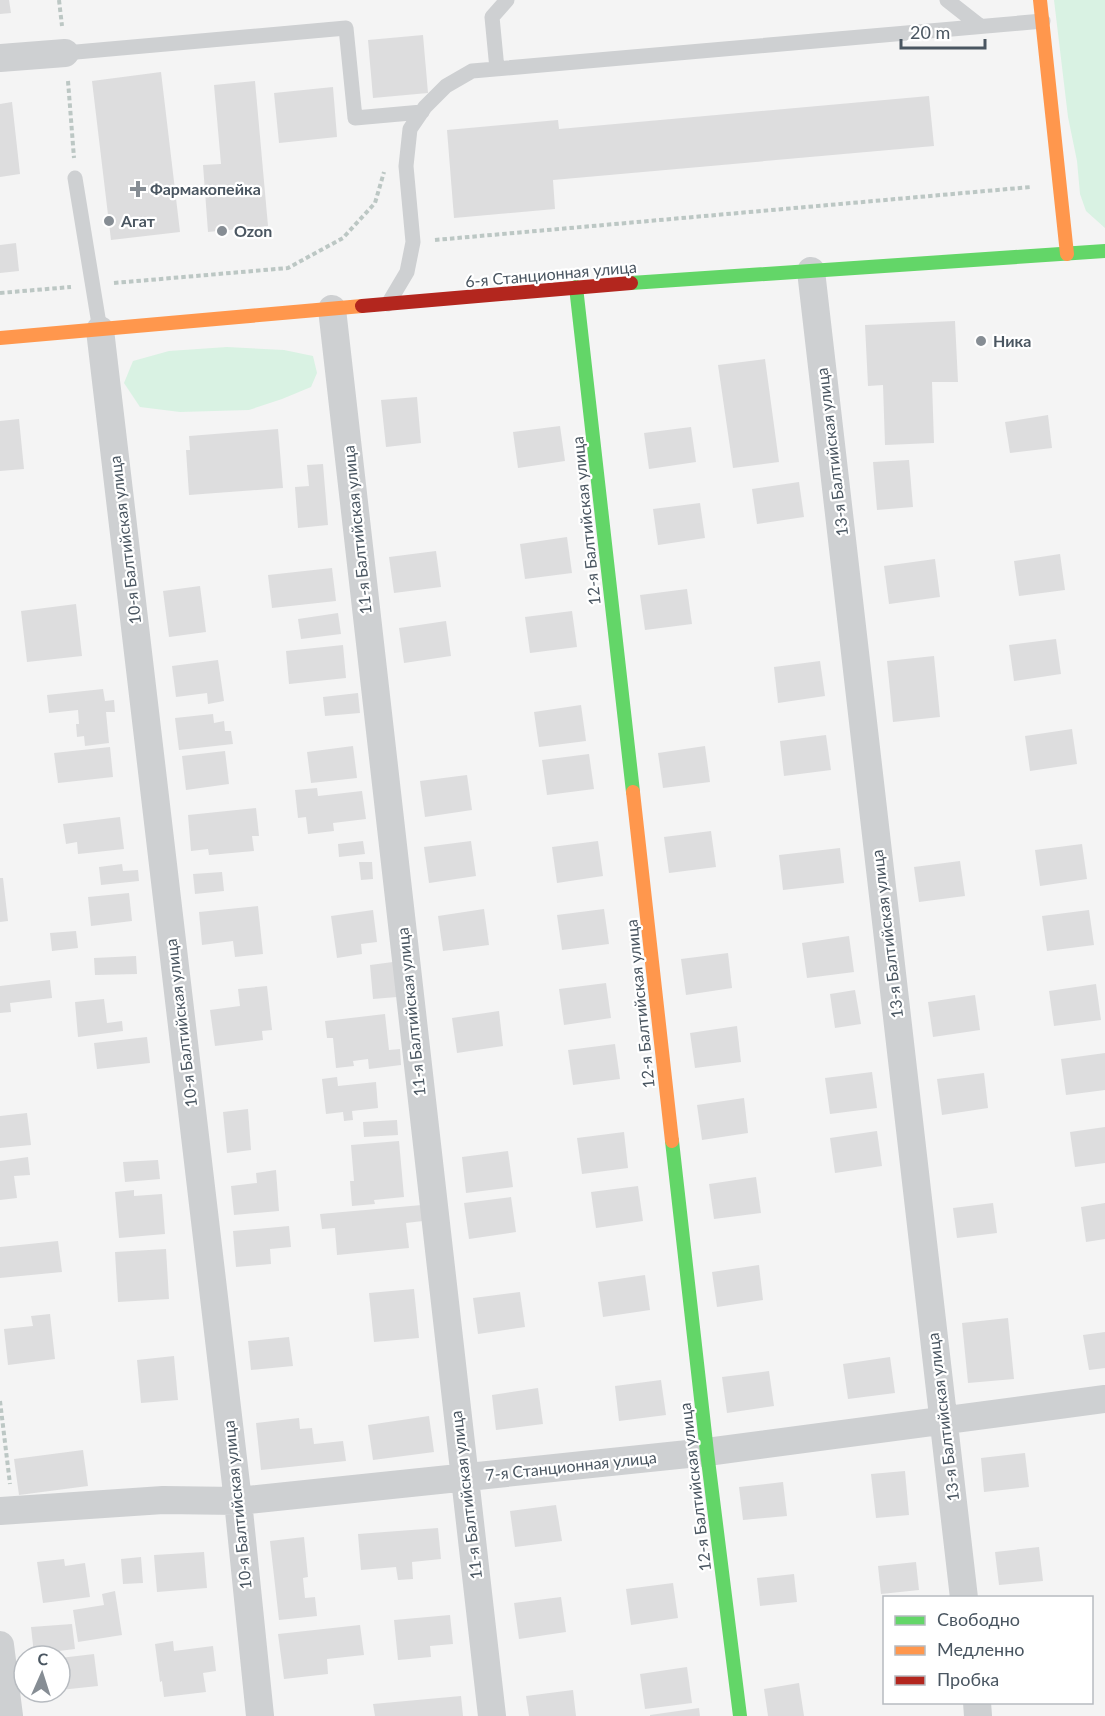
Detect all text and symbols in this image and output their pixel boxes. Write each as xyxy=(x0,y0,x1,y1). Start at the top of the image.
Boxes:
scale bar xyxy=(901,12,985,50)
text: 20 m xyxy=(910,21,950,43)
place label: Фармакопейка xyxy=(150,179,261,198)
marker: Фармакопейка xyxy=(131,182,145,196)
place label: Агат xyxy=(120,211,156,230)
marker: Агат xyxy=(102,214,116,228)
place label: Ozon xyxy=(234,221,272,240)
marker: Ozon xyxy=(215,224,229,238)
street label: 6-я Станционная улица xyxy=(464,257,638,290)
place label: Ника xyxy=(993,331,1031,350)
marker: Ника xyxy=(974,334,988,348)
street label: 13-я Балтийская улица xyxy=(812,367,851,537)
street label: 12-я Балтийская улица xyxy=(567,436,604,606)
street label: 11-я Балтийская улица xyxy=(338,445,375,615)
street label: 10-я Балтийская улица xyxy=(105,455,144,625)
street label: 13-я Балтийская улица xyxy=(867,849,906,1019)
street label: 12-я Балтийская улица xyxy=(621,919,658,1089)
street label: 11-я Балтийская улица xyxy=(392,927,429,1097)
street label: 10-я Балтийская улица xyxy=(161,938,200,1108)
street label: 13-я Балтийская улица xyxy=(923,1332,962,1502)
street label: 12-я Балтийская улица xyxy=(675,1402,714,1572)
street label: 11-я Балтийская улица xyxy=(446,1410,485,1580)
street label: 10-я Балтийская улица xyxy=(218,1420,255,1590)
street label: 7-я Станционная улица xyxy=(484,1447,658,1484)
legend xyxy=(883,1596,1093,1704)
text: Свободно xyxy=(937,1608,1020,1630)
text: Медленно xyxy=(937,1638,1025,1660)
north arrow xyxy=(12,1644,72,1704)
text: С xyxy=(37,1649,49,1668)
text: Пробка xyxy=(937,1668,999,1690)

